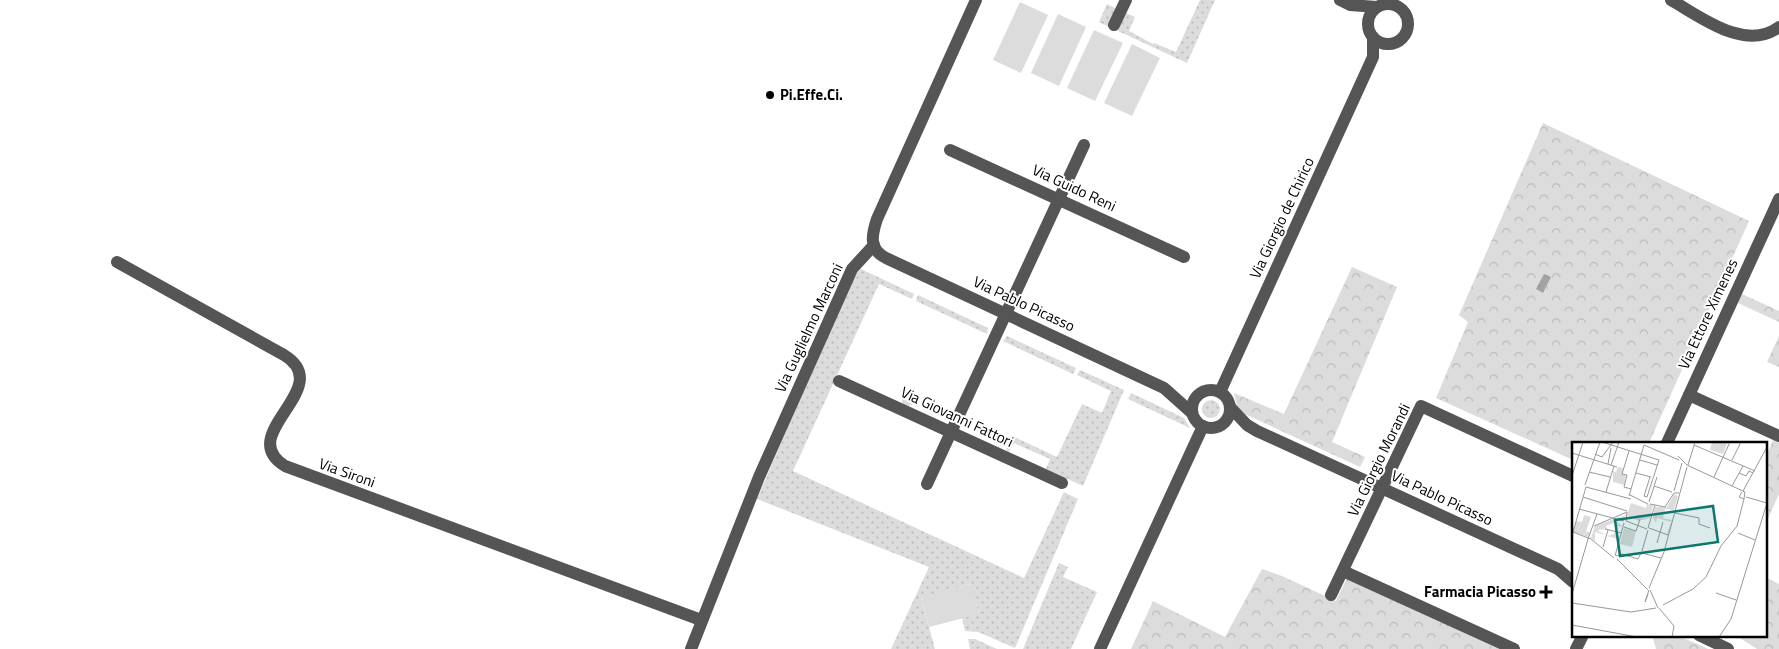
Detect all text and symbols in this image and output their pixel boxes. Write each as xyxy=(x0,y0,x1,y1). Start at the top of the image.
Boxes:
place label: Pi.Effe.Ci. xyxy=(780,83,843,106)
marker: Pi.Effe.Ci. xyxy=(764,89,776,101)
street label: Via Giorgio de Chirico xyxy=(1243,153,1320,282)
street label: Via Guido Reni xyxy=(1028,158,1120,217)
street label: Via Ettore Ximenes xyxy=(1672,255,1743,373)
street label: Via Guglielmo Marconi xyxy=(769,259,849,396)
street label: Via Pablo Picasso xyxy=(970,270,1079,337)
street label: Via Giovanni Fattori xyxy=(897,380,1017,453)
street label: Via Giorgio Morandi xyxy=(1341,399,1416,520)
inset map xyxy=(1572,442,1766,636)
street label: Via Sironi xyxy=(316,452,379,493)
street label: Via Pablo Picasso xyxy=(1388,464,1497,531)
place label: Farmacia Picasso xyxy=(1424,580,1536,603)
marker: Farmacia Picasso xyxy=(1540,586,1552,598)

